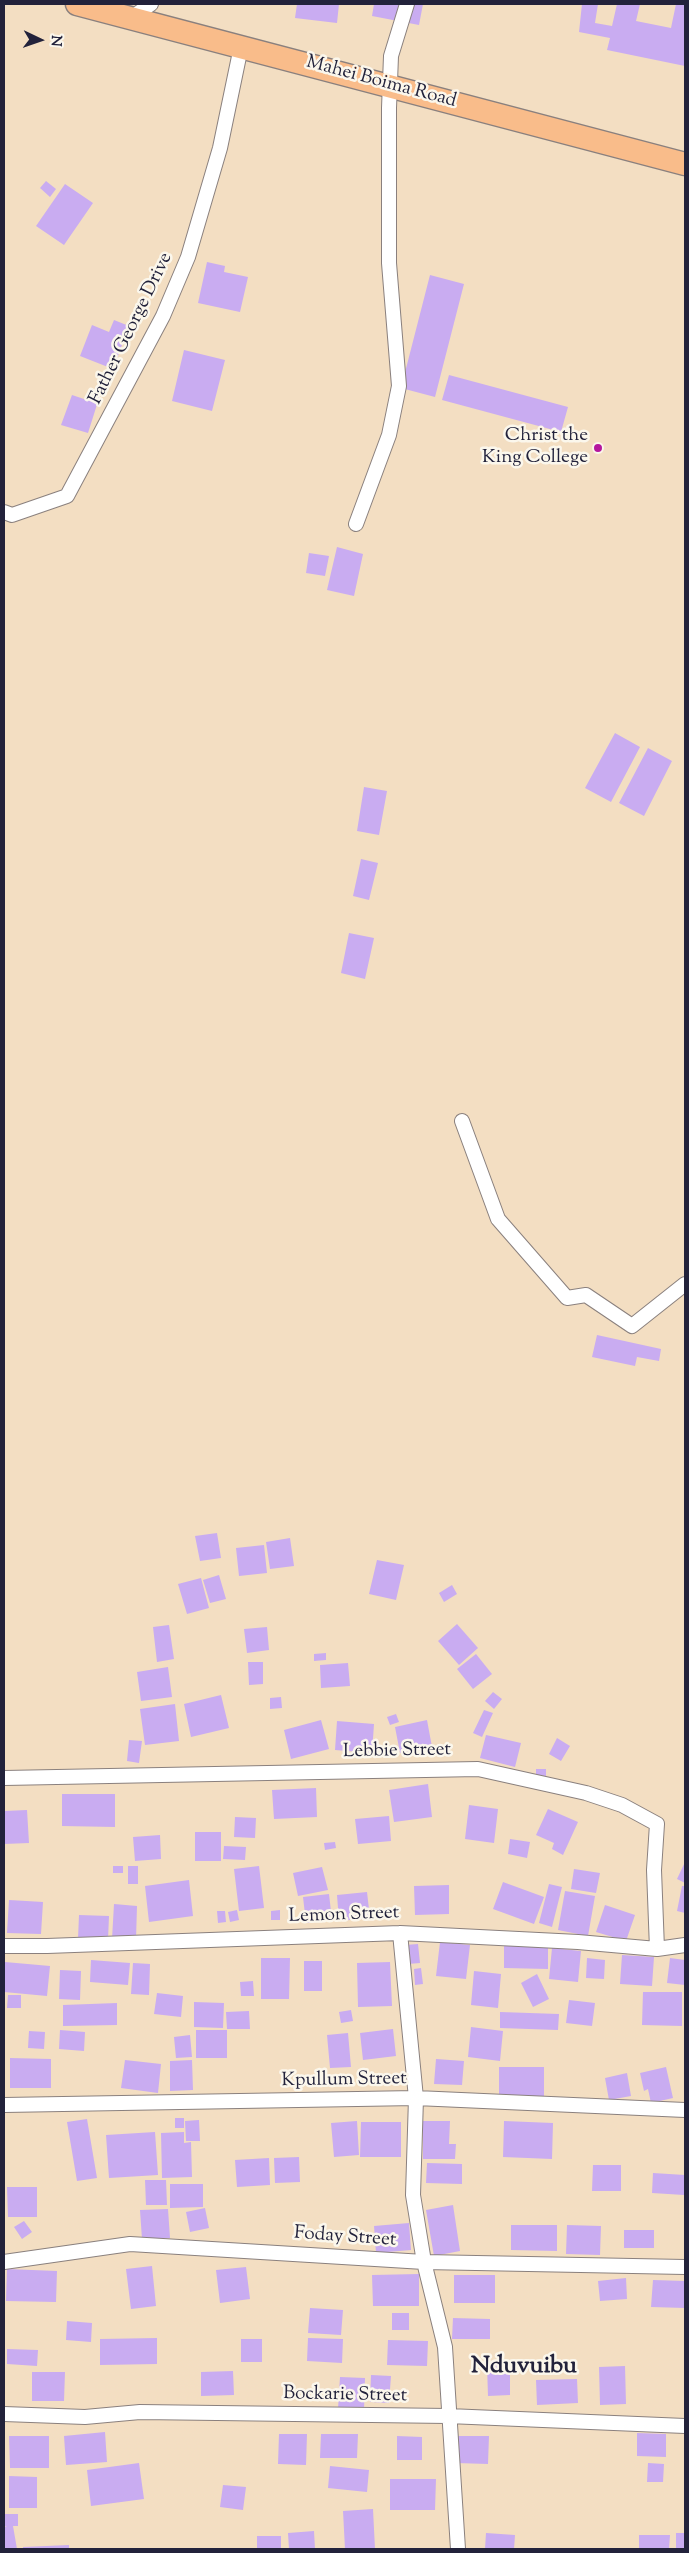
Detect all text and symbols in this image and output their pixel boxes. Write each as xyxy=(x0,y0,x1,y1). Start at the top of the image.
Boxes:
north arrow xyxy=(15,15,65,65)
text: N xyxy=(45,35,65,47)
street label: Mahei Boima Road xyxy=(303,52,459,114)
street label: Father George Drive xyxy=(85,249,179,409)
place label: Christ the King College xyxy=(482,426,588,470)
marker: Christ the King College xyxy=(592,442,604,454)
street label: Lebbie Street xyxy=(343,1740,451,1764)
street label: Lemon Street xyxy=(288,1903,400,1929)
street label: Kpullum Street xyxy=(281,2069,407,2093)
street label: Foday Street xyxy=(293,2223,397,2253)
district label: Nduvuibu xyxy=(471,2354,577,2382)
street label: Bockarie Street xyxy=(283,2384,407,2408)

